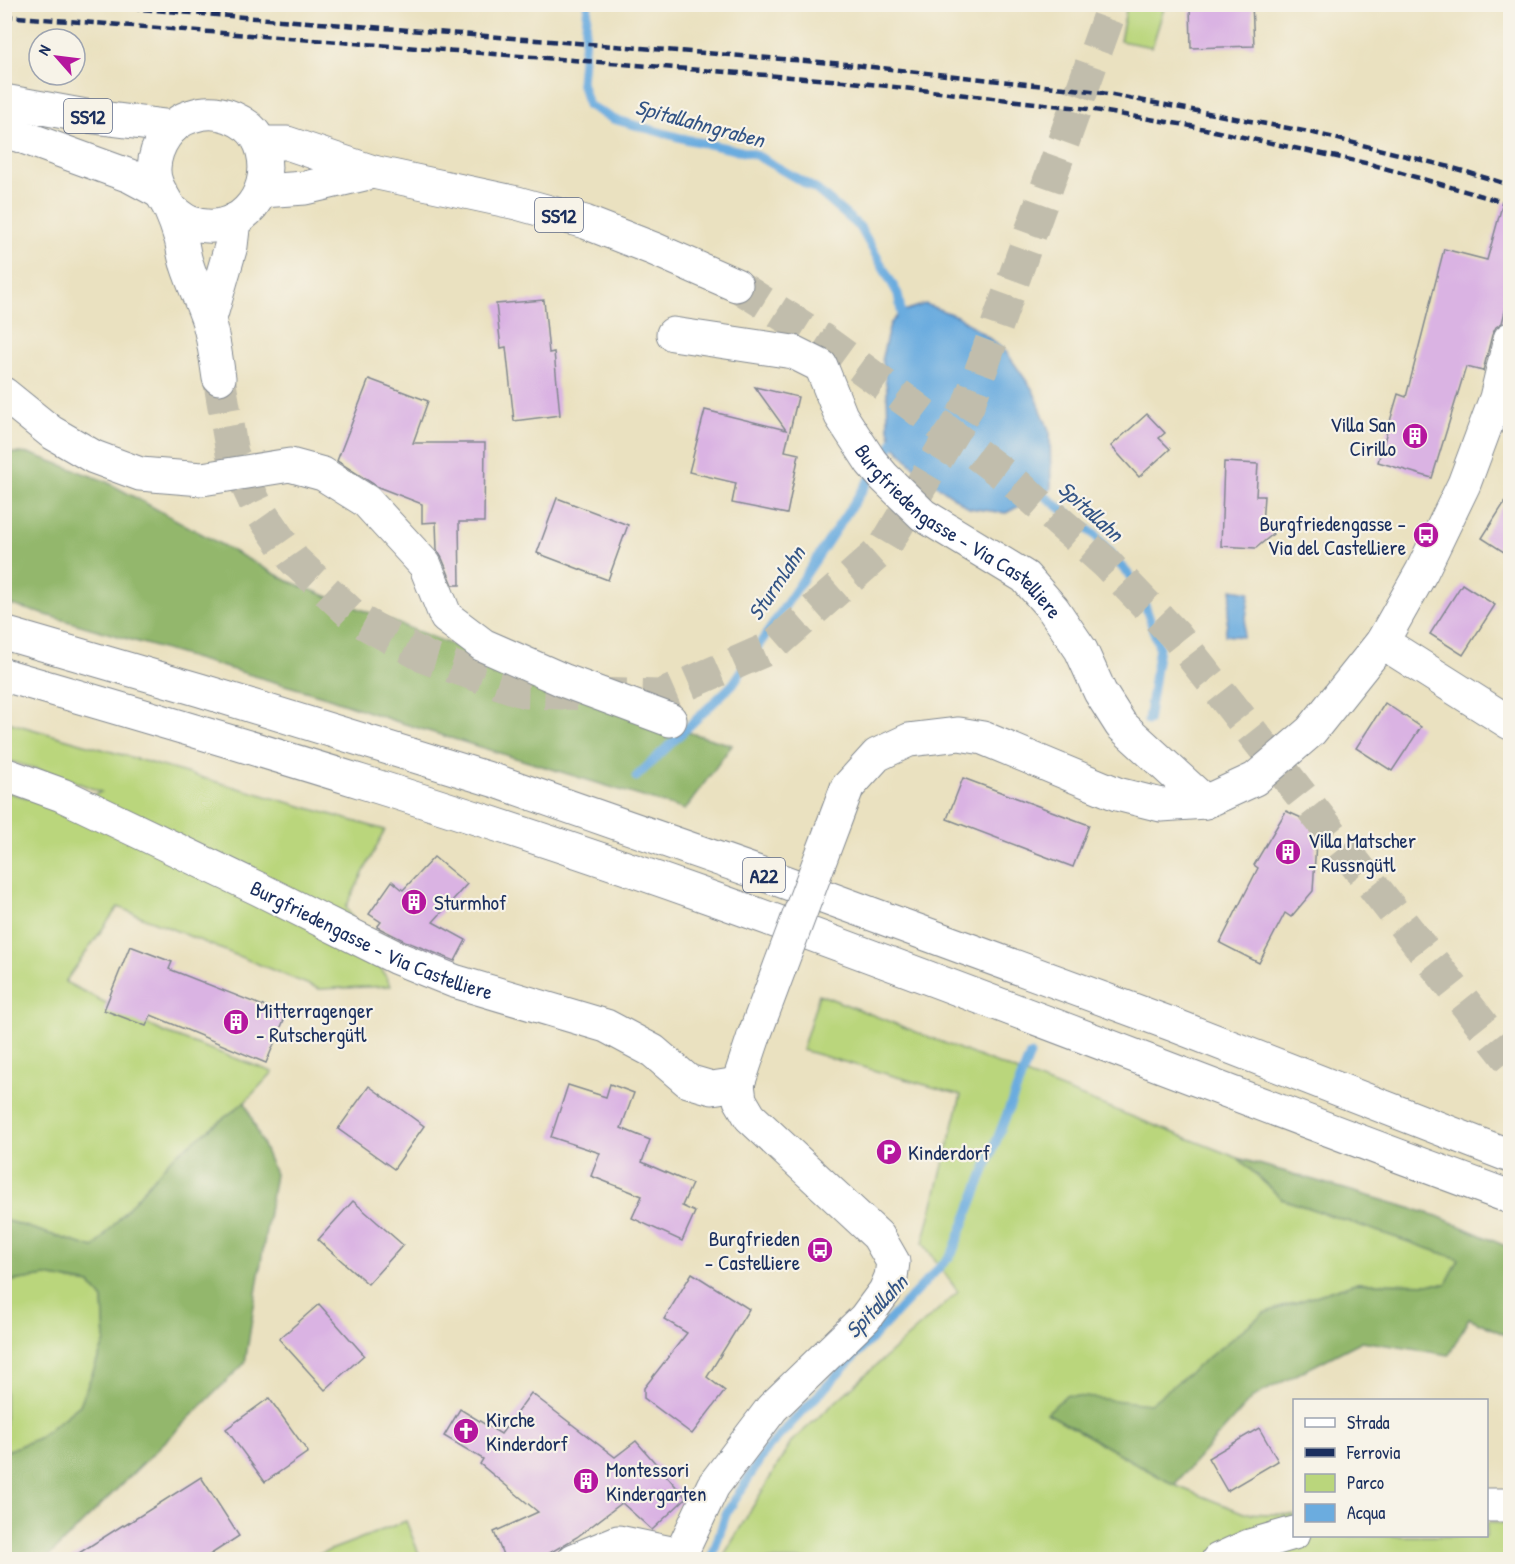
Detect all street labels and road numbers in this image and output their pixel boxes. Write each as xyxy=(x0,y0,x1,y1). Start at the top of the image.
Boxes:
road number: SS12 xyxy=(64,99,112,133)
road number: SS12 xyxy=(535,198,583,232)
street label: Burgfriedengasse - Via Castelliere xyxy=(848,438,1069,624)
road number: A22 xyxy=(743,858,785,892)
street label: Burgfriedengasse - Via Castelliere xyxy=(246,873,496,1006)

